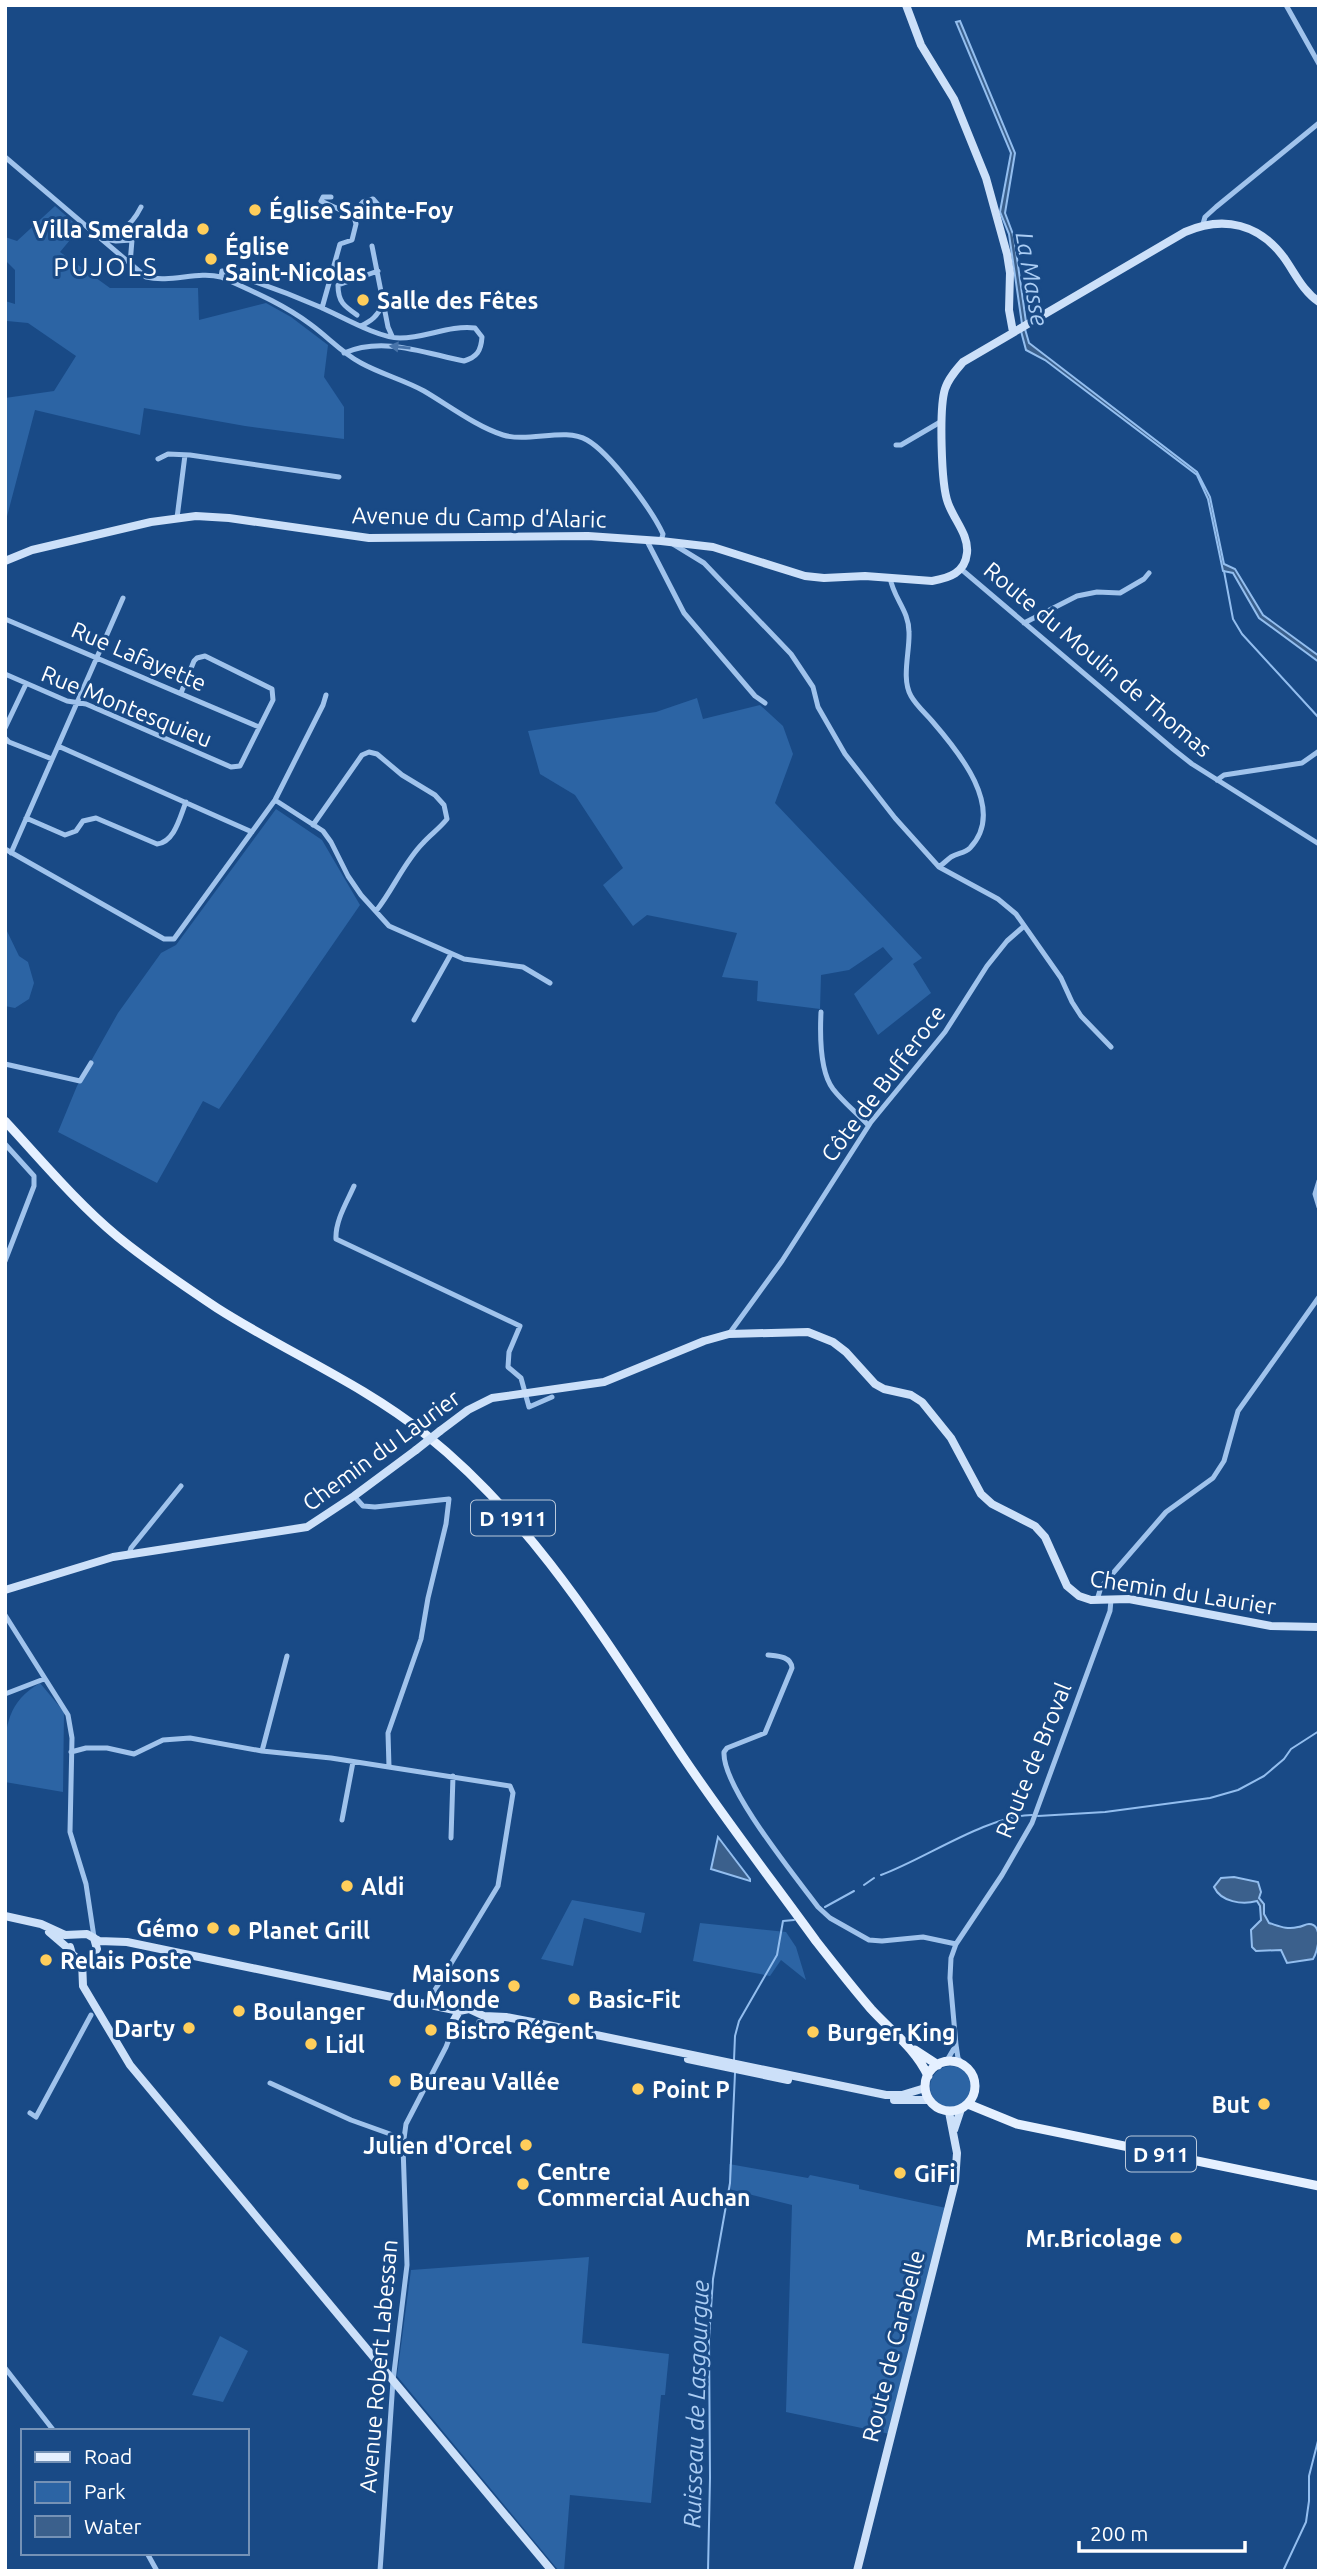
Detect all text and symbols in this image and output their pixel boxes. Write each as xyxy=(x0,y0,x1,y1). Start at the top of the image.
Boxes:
place label: Église Sainte-Foy xyxy=(269,195,453,223)
marker: Église Sainte-Foy xyxy=(247,202,263,218)
place label: Villa Smeralda xyxy=(32,217,189,242)
marker: Villa Smeralda xyxy=(195,221,211,237)
water label: La Masse xyxy=(1010,230,1054,328)
place label: Église Saint-Nicolas xyxy=(225,231,367,285)
marker: Église Saint-Nicolas xyxy=(203,251,219,267)
district label: PUJOLS xyxy=(53,252,159,281)
place label: Salle des Fêtes xyxy=(377,288,538,313)
marker: Salle des Fêtes xyxy=(355,292,371,308)
one-way arrow xyxy=(389,341,411,352)
street label: Avenue du Camp d'Alaric xyxy=(352,502,607,532)
street label: Route du Moulin de Thomas xyxy=(979,557,1217,761)
street label: Rue Lafayette xyxy=(68,616,210,696)
street label: Rue Montesquieu xyxy=(38,660,216,752)
street label: Côte de Bufferoce xyxy=(816,1000,950,1166)
street label: Chemin du Laurier xyxy=(298,1384,465,1515)
road number: D 1911 xyxy=(471,1500,555,1536)
street label: Chemin du Laurier xyxy=(1088,1565,1278,1619)
street label: Route de Broval xyxy=(991,1679,1075,1841)
place label: Aldi xyxy=(361,1874,404,1899)
marker: Aldi xyxy=(339,1878,355,1894)
place label: Gémo xyxy=(136,1916,199,1941)
place label: Planet Grill xyxy=(248,1918,370,1943)
marker: Gémo xyxy=(205,1920,221,1936)
marker: Planet Grill xyxy=(226,1922,242,1938)
place label: Relais Poste xyxy=(60,1948,192,1973)
marker: Relais Poste xyxy=(38,1952,54,1968)
place label: Maisons du Monde xyxy=(393,1961,500,2012)
marker: Maisons du Monde xyxy=(506,1978,522,1994)
place label: Basic-Fit xyxy=(588,1987,681,2012)
marker: Basic-Fit xyxy=(566,1991,582,2007)
place label: Boulanger xyxy=(253,1999,366,2024)
marker: Boulanger xyxy=(231,2003,247,2019)
place label: Darty xyxy=(114,2016,175,2041)
place label: Bistro Régent xyxy=(445,2018,594,2043)
marker: Darty xyxy=(181,2020,197,2036)
place label: Burger King xyxy=(827,2020,956,2045)
marker: Bistro Régent xyxy=(423,2022,439,2038)
marker: Burger King xyxy=(805,2024,821,2040)
place label: Lidl xyxy=(325,2032,365,2057)
marker: Lidl xyxy=(303,2036,319,2052)
place label: Bureau Vallée xyxy=(409,2069,560,2094)
marker: Bureau Vallée xyxy=(387,2073,403,2089)
place label: Point P xyxy=(652,2077,730,2102)
marker: Point P xyxy=(630,2081,646,2097)
place label: But xyxy=(1211,2092,1250,2117)
marker: But xyxy=(1256,2096,1272,2112)
place label: Julien d'Orcel xyxy=(363,2133,512,2158)
road number: D 911 xyxy=(1126,2136,1196,2172)
marker: Julien d'Orcel xyxy=(518,2137,534,2153)
place label: Centre Commercial Auchan xyxy=(537,2159,750,2210)
place label: GiFi xyxy=(914,2161,956,2186)
marker: GiFi xyxy=(892,2165,908,2181)
marker: Centre Commercial Auchan xyxy=(515,2176,531,2192)
place label: Mr.Bricolage xyxy=(1025,2226,1162,2251)
marker: Mr.Bricolage xyxy=(1168,2230,1184,2246)
street label: Avenue Robert Labessan xyxy=(354,2238,402,2494)
street label: Route de Carabelle xyxy=(857,2248,929,2444)
water label: Ruisseau de Lasgourgue xyxy=(678,2280,714,2528)
legend xyxy=(21,2429,248,2555)
text: Road xyxy=(84,2444,132,2468)
text: Park xyxy=(84,2479,126,2503)
scale bar xyxy=(1079,2510,1245,2554)
text: Water xyxy=(84,2514,142,2538)
text: 200 m xyxy=(1090,2521,1148,2545)

